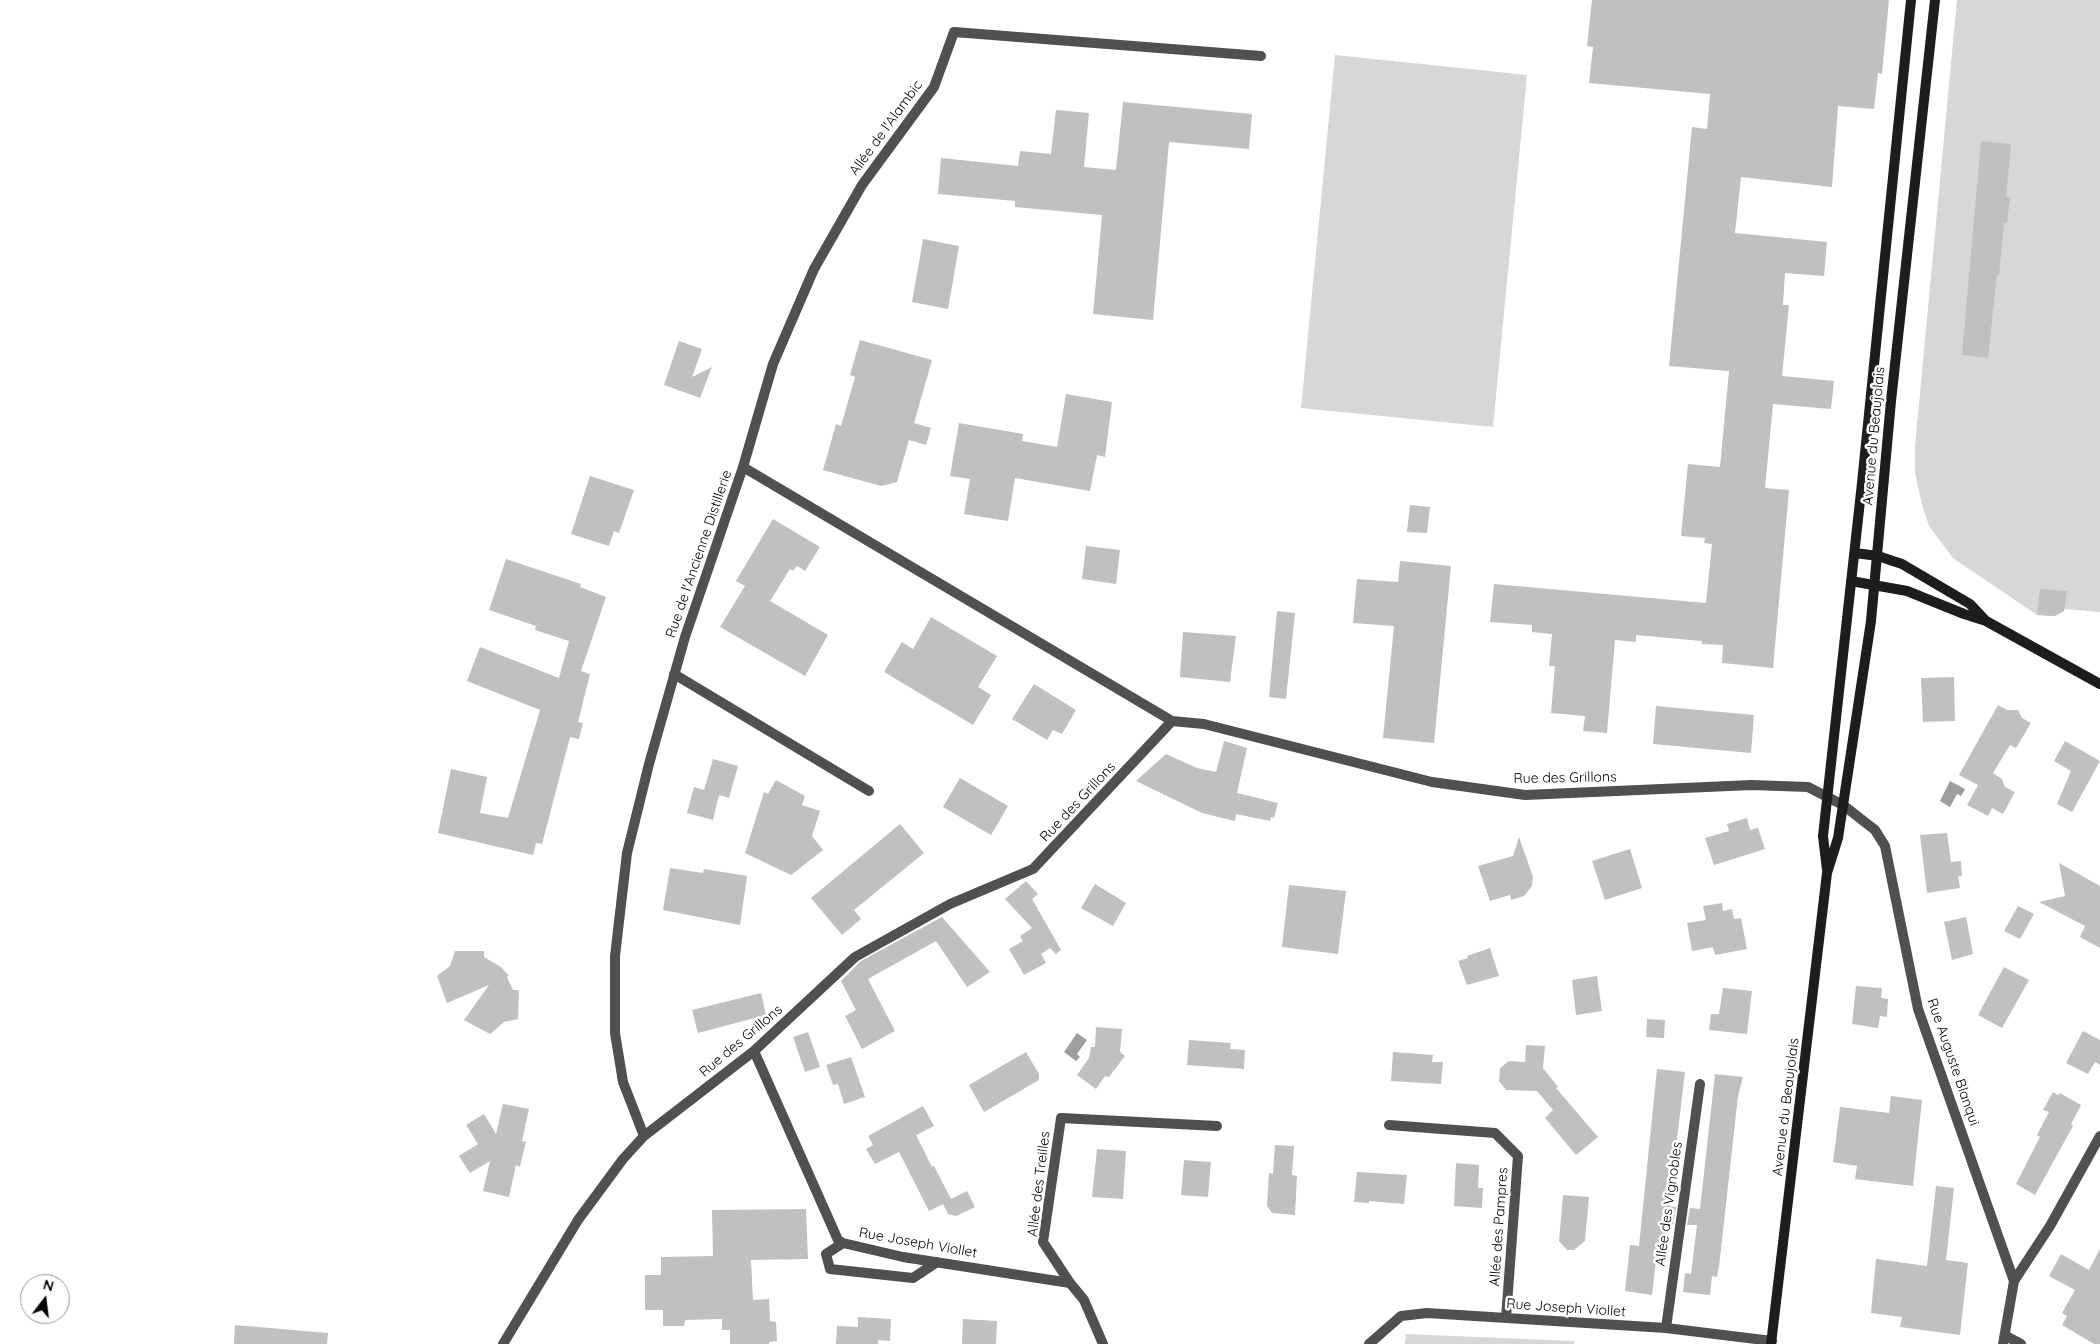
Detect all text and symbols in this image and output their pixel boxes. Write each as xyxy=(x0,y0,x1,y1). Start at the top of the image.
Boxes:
street label: Allée de l'Alambic xyxy=(846,77,926,179)
street label: Avenue du Beaujolais xyxy=(1860,366,1888,506)
street label: Rue de l'Ancienne Distillerie xyxy=(662,468,736,640)
street label: Rue des Grillons xyxy=(1037,759,1119,845)
street label: Rue des Grillons xyxy=(1513,769,1617,787)
street label: Rue Auguste Blanqui xyxy=(1923,996,1983,1128)
street label: Rue des Grillons xyxy=(696,1001,786,1081)
street label: Avenue du Beaujolais xyxy=(1769,1037,1803,1177)
street label: Allée des Treilles xyxy=(1024,1130,1054,1238)
street label: Allée des Vignobles xyxy=(1652,1141,1686,1267)
street label: Allée des Pampres xyxy=(1486,1167,1512,1287)
street label: Rue Joseph Viollet xyxy=(858,1224,978,1262)
north arrow xyxy=(20,1274,70,1324)
text: N xyxy=(41,1275,56,1296)
street label: Rue Joseph Viollet xyxy=(1506,1295,1626,1321)

